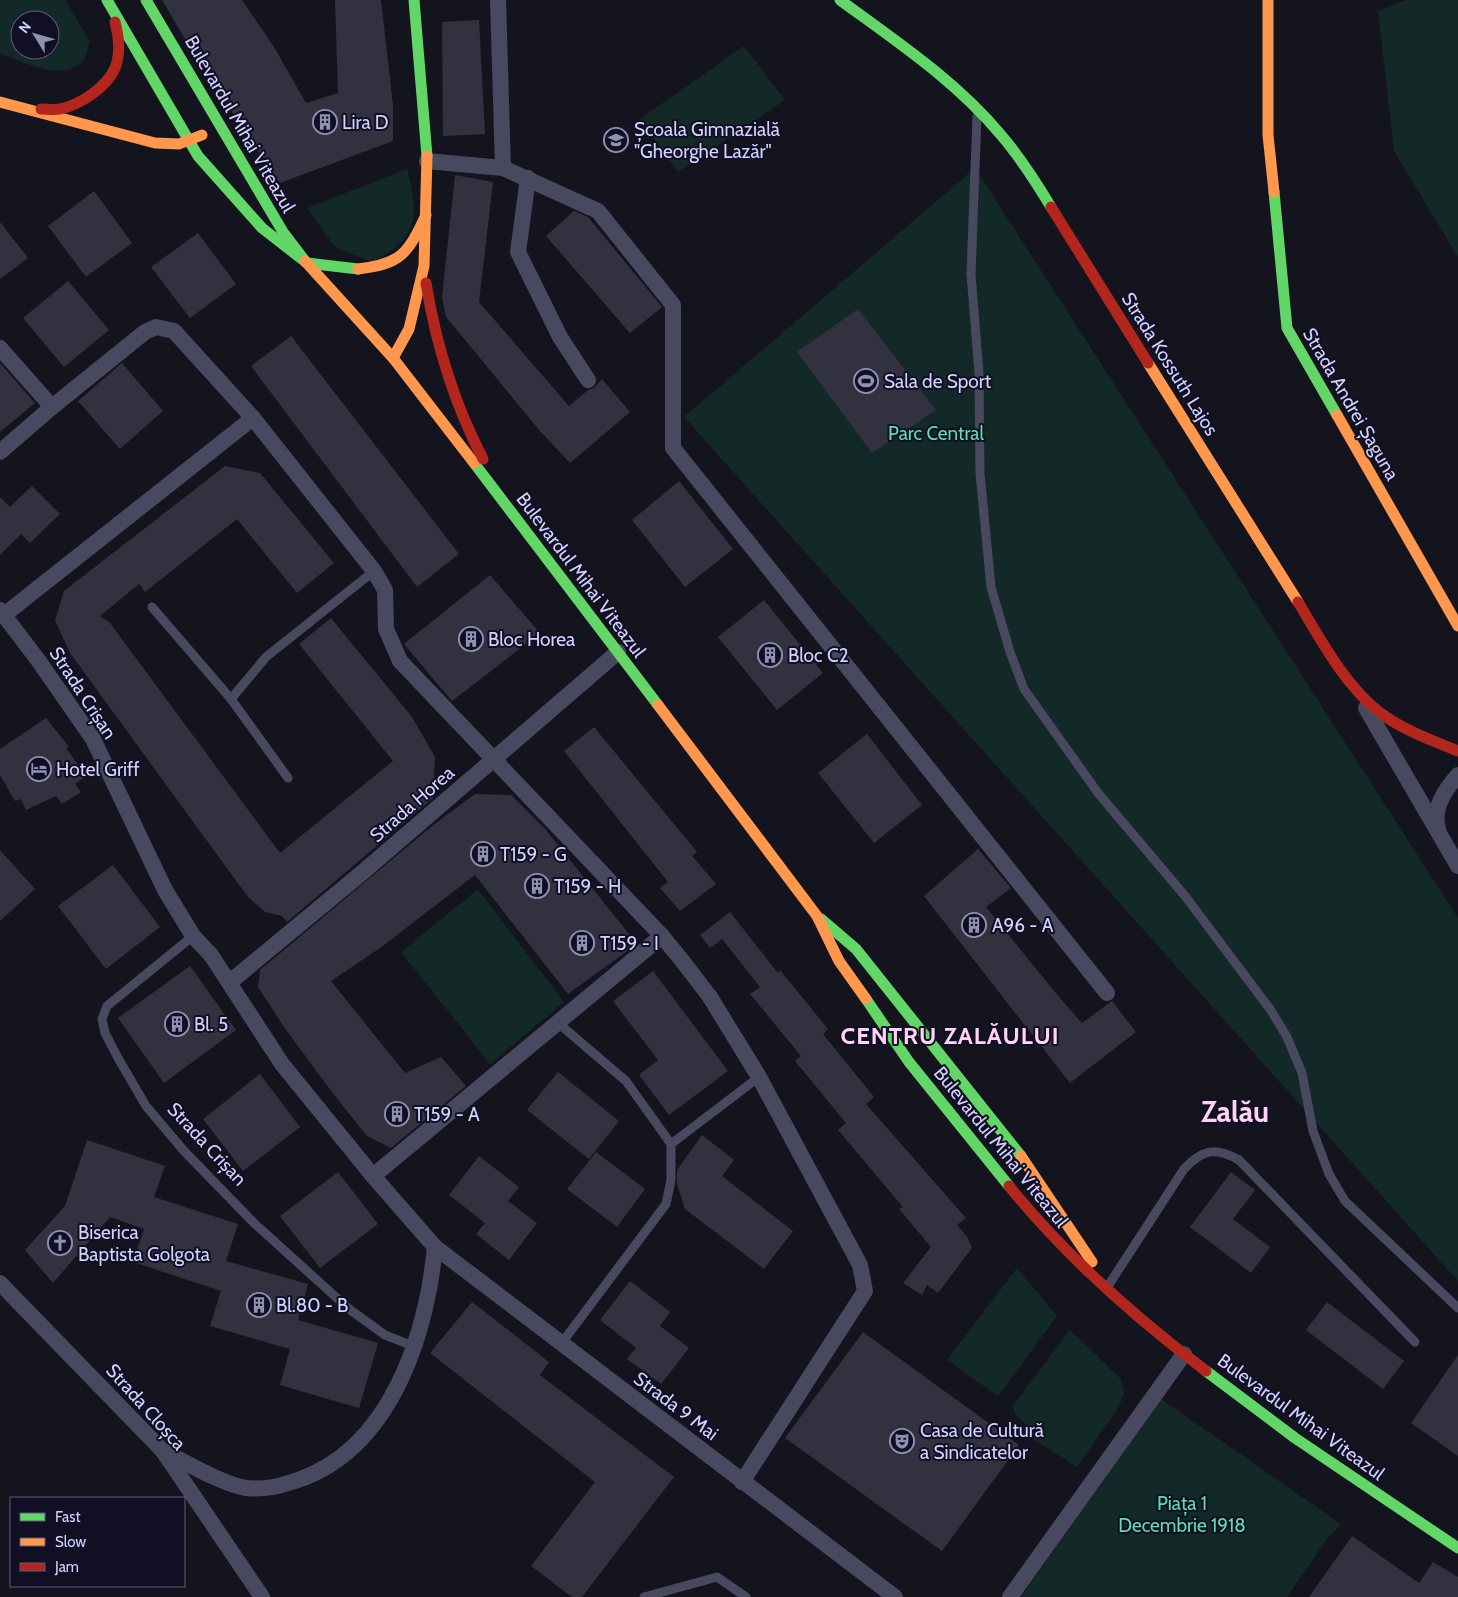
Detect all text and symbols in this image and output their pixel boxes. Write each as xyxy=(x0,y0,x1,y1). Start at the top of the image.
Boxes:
north arrow xyxy=(10,10,60,60)
text: N xyxy=(14,18,35,37)
street label: Bulevardul Mihai Viteazul xyxy=(180,31,300,217)
building icon: Lira D xyxy=(312,109,338,135)
place label: Lira D xyxy=(342,111,389,134)
place label: Școala Gimnazială "Gheorghe Lazăr" xyxy=(634,118,780,163)
school or university icon: Școala Gimnazială "Gheorghe Lazăr" xyxy=(603,127,629,153)
street label: Strada Kossuth Lajos xyxy=(1117,288,1223,440)
street label: Strada Andrei Șaguna xyxy=(1297,324,1404,485)
sports icon: Sala de Sport xyxy=(853,368,879,394)
place label: Sala de Sport xyxy=(884,370,992,393)
park label: Parc Central xyxy=(888,422,984,445)
street label: Bulevardul Mihai Viteazul xyxy=(511,488,651,662)
building icon: Bloc Horea xyxy=(458,626,484,652)
place label: Bloc Horea xyxy=(488,628,575,651)
building icon: Bloc C2 xyxy=(757,642,783,668)
street label: Strada Crișan xyxy=(44,643,121,744)
place label: Bloc C2 xyxy=(788,644,849,667)
hotel icon: Hotel Griff xyxy=(26,756,52,782)
place label: Hotel Griff xyxy=(56,758,140,781)
street label: Strada Horea xyxy=(365,761,459,847)
building icon: T159 - G xyxy=(470,841,496,867)
place label: T159 - G xyxy=(500,843,567,866)
building icon: T159 - H xyxy=(524,873,550,899)
place label: T159 - H xyxy=(554,875,621,898)
building icon: A96 - A xyxy=(961,912,987,938)
place label: A96 - A xyxy=(992,914,1054,937)
building icon: T159 - I xyxy=(569,930,595,956)
place label: T159 - I xyxy=(600,932,659,955)
building icon: Bl. 5 xyxy=(164,1011,190,1037)
place label: Bl. 5 xyxy=(194,1013,228,1036)
district label: CENTRU ZALĂULUI xyxy=(841,1021,1059,1050)
street label: Bulevardul Mihai Viteazul xyxy=(929,1062,1073,1233)
district label: Zalău xyxy=(1201,1094,1269,1129)
street label: Strada Crișan xyxy=(162,1098,251,1191)
building icon: T159 - A xyxy=(384,1101,410,1127)
place label: T159 - A xyxy=(414,1103,480,1126)
place label: Biserica Baptista Golgota xyxy=(78,1221,210,1266)
church icon: Biserica Baptista Golgota xyxy=(47,1230,73,1256)
building icon: Bl.80 - B xyxy=(246,1292,272,1318)
place label: Bl.80 - B xyxy=(276,1294,348,1317)
street label: Bulevardul Mihai Viteazul xyxy=(1213,1349,1389,1486)
street label: Strada Cloșca xyxy=(100,1359,191,1456)
street label: Strada 9 Mai xyxy=(629,1367,723,1445)
place label: Casa de Cultură a Sindicatelor xyxy=(920,1419,1044,1464)
theatre icon: Casa de Cultură a Sindicatelor xyxy=(889,1428,915,1454)
park label: Piața 1 Decembrie 1918 xyxy=(1118,1492,1246,1537)
legend xyxy=(10,1497,185,1587)
text: Fast xyxy=(55,1508,80,1526)
text: Slow xyxy=(55,1533,86,1551)
text: Jam xyxy=(54,1558,79,1576)

